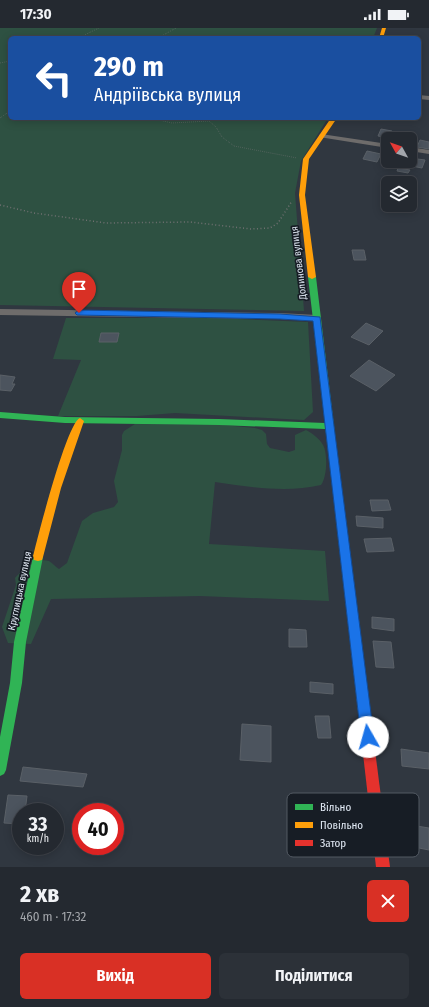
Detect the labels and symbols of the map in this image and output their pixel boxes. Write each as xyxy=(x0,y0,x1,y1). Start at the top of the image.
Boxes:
north arrow xyxy=(381,132,417,168)
street label: Долинова вулиця xyxy=(289,226,310,301)
pin xyxy=(62,272,96,313)
street label: Круглицька вулиця xyxy=(6,550,34,632)
position arrow xyxy=(347,716,389,758)
legend xyxy=(287,793,419,857)
text: Вільно xyxy=(320,801,351,814)
speed limit sign: 40 xyxy=(72,803,124,855)
text: Повільно xyxy=(320,819,363,832)
text: Затор xyxy=(320,837,346,850)

